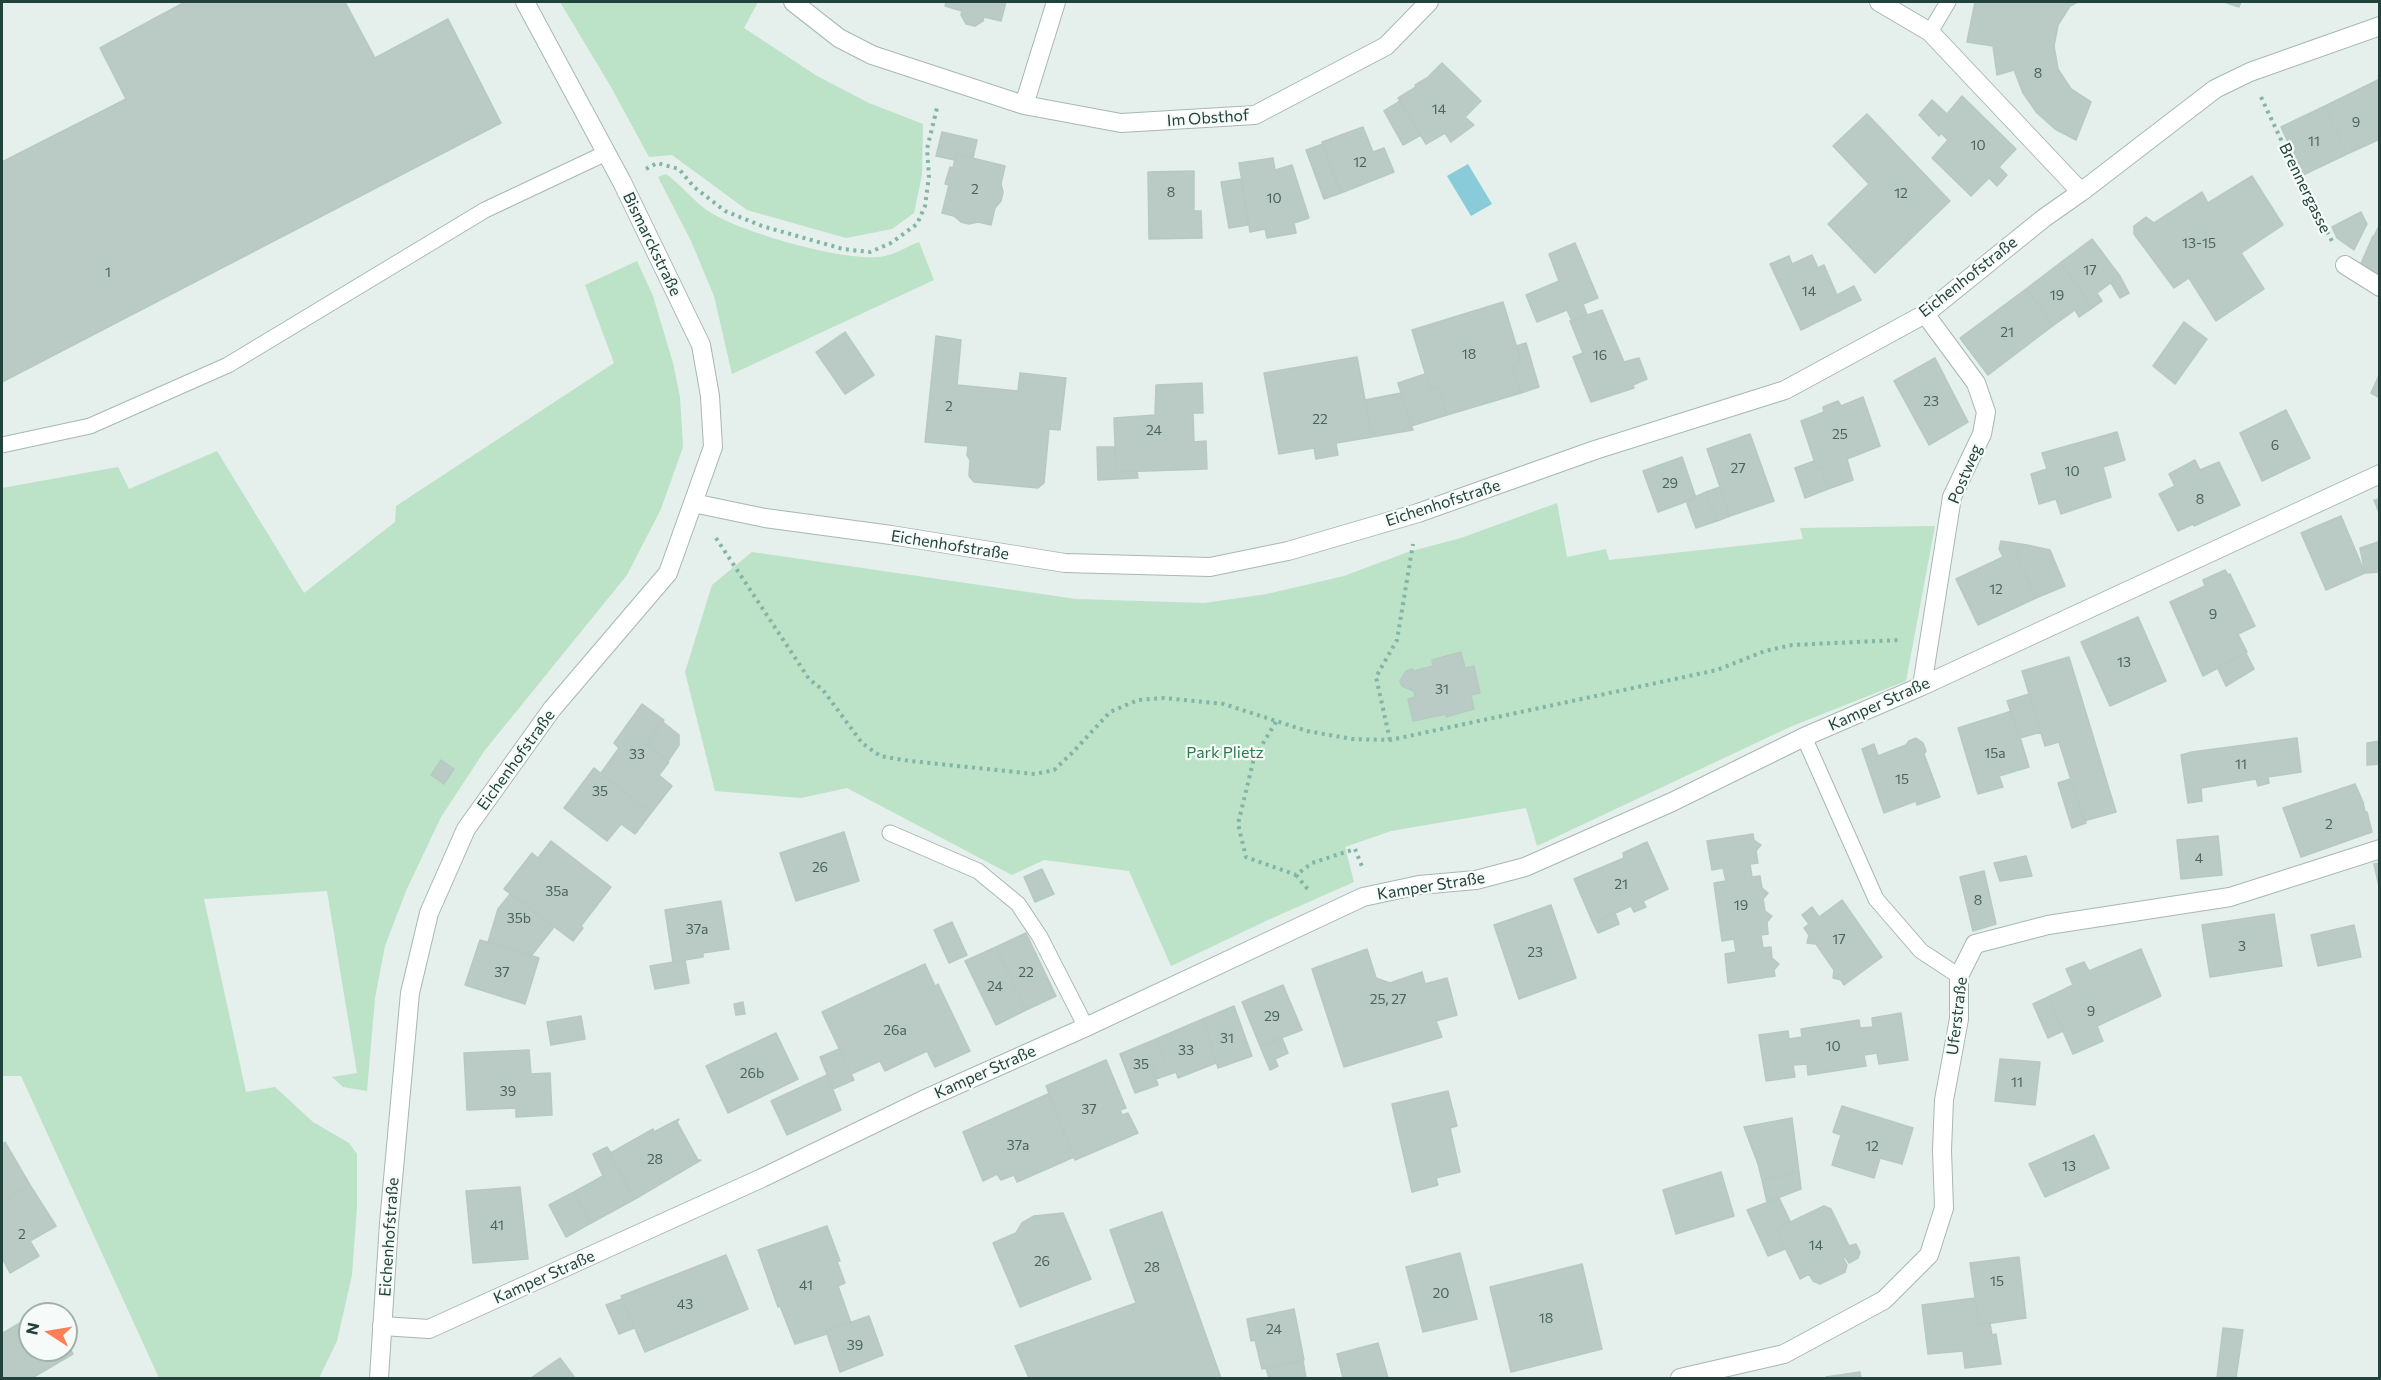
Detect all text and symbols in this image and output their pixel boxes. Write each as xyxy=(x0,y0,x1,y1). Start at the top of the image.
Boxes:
house number: 8 xyxy=(2034,65,2042,81)
house number: 14 xyxy=(1432,101,1446,117)
street label: Im Obsthof xyxy=(1166,106,1250,130)
house number: 9 xyxy=(2352,114,2360,130)
house number: 11 xyxy=(2308,133,2320,149)
house number: 10 xyxy=(1970,137,1986,153)
street label: Brennergasse xyxy=(2275,140,2335,236)
house number: 12 xyxy=(1353,154,1367,170)
house number: 2 xyxy=(971,181,979,197)
house number: 8 xyxy=(1167,184,1175,200)
house number: 12 xyxy=(1894,185,1908,201)
street label: Bismarckstraße xyxy=(619,189,685,299)
house number: 10 xyxy=(1266,190,1282,206)
street label: Eichenhofstraße xyxy=(1915,233,2021,321)
house number: 13-15 xyxy=(2182,235,2216,251)
house number: 17 xyxy=(2083,262,2097,278)
house number: 1 xyxy=(105,264,111,280)
house number: 14 xyxy=(1802,283,1816,299)
house number: 19 xyxy=(2050,287,2064,303)
house number: 21 xyxy=(2000,324,2014,340)
house number: 18 xyxy=(1462,346,1476,362)
house number: 16 xyxy=(1593,347,1607,363)
house number: 23 xyxy=(1923,393,1939,409)
house number: 2 xyxy=(945,398,953,414)
house number: 22 xyxy=(1312,411,1328,427)
house number: 24 xyxy=(1146,422,1162,438)
house number: 25 xyxy=(1832,426,1848,442)
house number: 6 xyxy=(2271,437,2279,453)
street label: Postweg xyxy=(1944,441,1986,507)
house number: 27 xyxy=(1730,460,1746,476)
house number: 10 xyxy=(2064,463,2080,479)
street label: Eichenhofstraße xyxy=(1383,475,1503,531)
house number: 29 xyxy=(1662,475,1678,491)
house number: 8 xyxy=(2196,491,2204,507)
street label: Eichenhofstraße xyxy=(889,526,1011,564)
house number: 12 xyxy=(1989,581,2003,597)
house number: 9 xyxy=(2209,606,2217,622)
house number: 13 xyxy=(2117,654,2131,670)
street label: Kamper Straße xyxy=(1825,673,1933,735)
house number: 31 xyxy=(1435,681,1449,697)
street label: Eichenhofstraße xyxy=(473,706,559,814)
park label: Park Plietz xyxy=(1186,743,1264,763)
house number: 15a xyxy=(1984,745,2006,761)
house number: 33 xyxy=(629,746,645,762)
house number: 11 xyxy=(2235,756,2247,772)
house number: 15 xyxy=(1895,771,1909,787)
house number: 35 xyxy=(592,783,608,799)
house number: 2 xyxy=(2325,816,2333,832)
house number: 4 xyxy=(2195,850,2203,866)
house number: 26 xyxy=(812,859,828,875)
street label: Kamper Straße xyxy=(1376,868,1486,904)
house number: 21 xyxy=(1614,876,1628,892)
house number: 35a xyxy=(545,883,569,899)
house number: 8 xyxy=(1974,892,1982,908)
house number: 19 xyxy=(1734,897,1748,913)
house number: 35b xyxy=(507,910,531,926)
house number: 37a xyxy=(686,921,708,937)
house number: 17 xyxy=(1832,931,1846,947)
house number: 3 xyxy=(2238,938,2246,954)
house number: 23 xyxy=(1527,944,1543,960)
house number: 37 xyxy=(494,964,510,980)
house number: 22 xyxy=(1018,964,1034,980)
street label: Uferstraße xyxy=(1943,976,1971,1056)
house number: 24 xyxy=(987,978,1003,994)
house number: 25, 27 xyxy=(1370,991,1406,1007)
house number: 9 xyxy=(2087,1003,2095,1019)
house number: 29 xyxy=(1264,1008,1280,1024)
house number: 26a xyxy=(883,1022,907,1038)
house number: 31 xyxy=(1220,1030,1234,1046)
house number: 10 xyxy=(1825,1038,1841,1054)
street label: Kamper Straße xyxy=(931,1041,1039,1103)
house number: 33 xyxy=(1178,1042,1194,1058)
house number: 35 xyxy=(1133,1056,1149,1072)
house number: 26b xyxy=(740,1065,764,1081)
house number: 11 xyxy=(2011,1074,2023,1090)
house number: 39 xyxy=(500,1083,516,1099)
house number: 37 xyxy=(1081,1101,1097,1117)
house number: 37a xyxy=(1007,1137,1029,1153)
house number: 12 xyxy=(1865,1138,1879,1154)
house number: 28 xyxy=(647,1151,663,1167)
house number: 13 xyxy=(2062,1158,2076,1174)
street label: Eichenhofstraße xyxy=(375,1177,403,1297)
house number: 41 xyxy=(490,1217,504,1233)
house number: 2 xyxy=(18,1226,26,1242)
house number: 14 xyxy=(1809,1237,1823,1253)
street label: Kamper Straße xyxy=(490,1246,598,1308)
house number: 26 xyxy=(1034,1253,1050,1269)
house number: 28 xyxy=(1144,1259,1160,1275)
house number: 15 xyxy=(1990,1273,2004,1289)
house number: 41 xyxy=(799,1277,813,1293)
house number: 20 xyxy=(1433,1285,1449,1301)
house number: 43 xyxy=(677,1296,693,1312)
north arrow xyxy=(18,1302,78,1362)
house number: 18 xyxy=(1539,1310,1553,1326)
text: N xyxy=(21,1321,42,1336)
house number: 24 xyxy=(1266,1321,1282,1337)
house number: 39 xyxy=(847,1337,863,1353)

